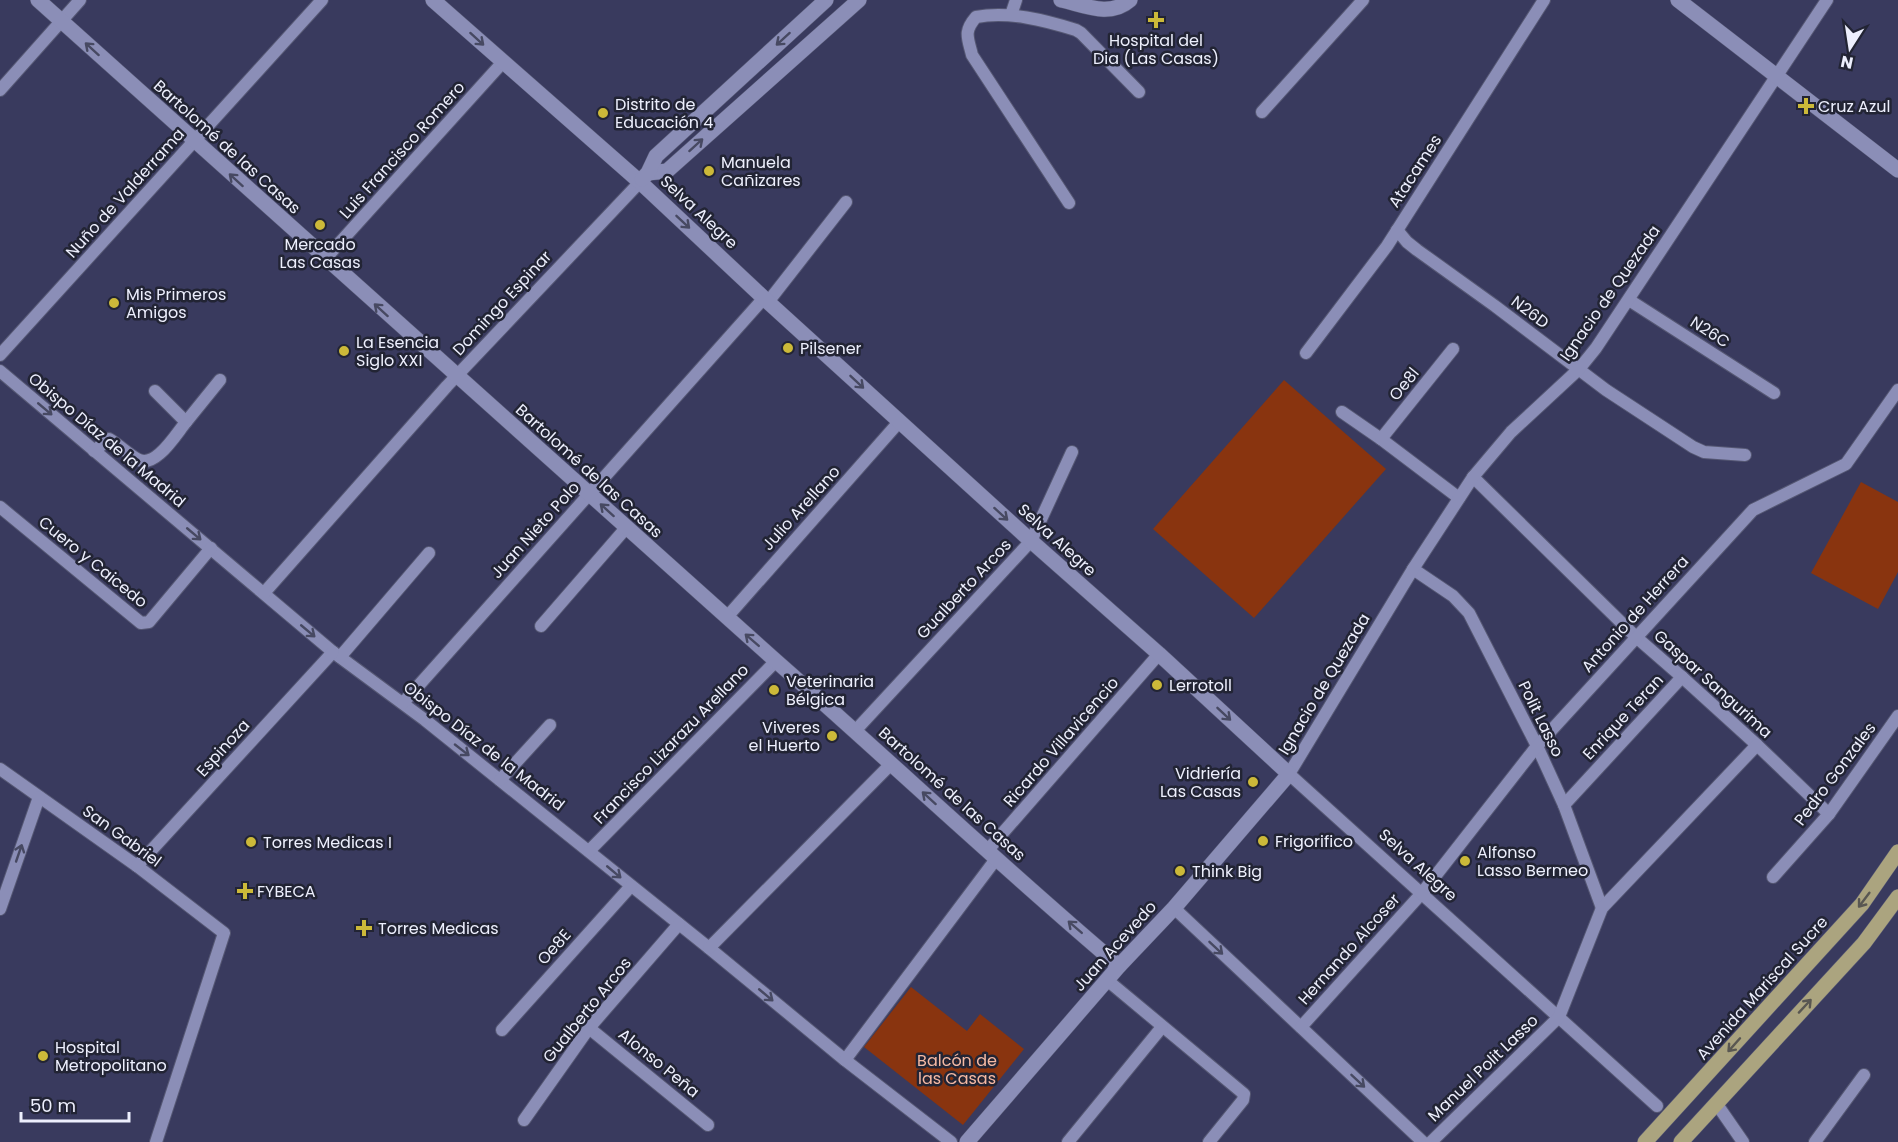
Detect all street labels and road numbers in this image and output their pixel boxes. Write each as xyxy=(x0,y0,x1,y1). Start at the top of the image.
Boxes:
street label: Bartolomé de las Casas xyxy=(148,75,306,219)
street label: Luis Francisco Romero xyxy=(334,76,470,224)
street label: Nuño de Valderrama xyxy=(60,123,190,263)
street label: Atacames xyxy=(1383,130,1447,212)
street label: Selva Alegre xyxy=(655,170,743,254)
street label: Ignacio de Quezada xyxy=(1554,220,1666,366)
street label: Domingo Espinar xyxy=(447,245,557,361)
street label: N26D xyxy=(1506,290,1554,334)
street label: N26C xyxy=(1686,311,1734,353)
street label: Oe8l xyxy=(1384,363,1424,405)
street label: Obispo Díaz de la Madrid xyxy=(23,367,191,513)
street label: Bartolomé de las Casas xyxy=(510,399,668,543)
street label: Julio Arellano xyxy=(757,461,845,555)
street label: Juan Nieto Polo xyxy=(485,477,585,583)
street label: Selva Alegre xyxy=(1013,498,1101,582)
street label: Cuero y Caicedo xyxy=(34,511,152,613)
street label: Gualberto Arcos xyxy=(911,534,1017,644)
street label: Antonio de Herrera xyxy=(1576,550,1694,678)
street label: Ignacio de Quezada xyxy=(1273,609,1375,759)
street label: Gaspar Sangurima xyxy=(1649,625,1777,743)
street label: Francisco Lizarazu Arellano xyxy=(588,659,754,829)
street label: Enrique Teran xyxy=(1577,669,1669,765)
street label: Ricardo Villavicencio xyxy=(998,672,1124,812)
street label: Obispo Díaz de la Madrid xyxy=(399,676,569,816)
street label: Polit Lasso xyxy=(1513,677,1569,761)
street label: Espinoza xyxy=(191,714,255,782)
street label: Pedro Gonzales xyxy=(1789,718,1881,830)
street label: Bartolomé de las Casas xyxy=(873,722,1031,866)
street label: San Gabriel xyxy=(78,799,166,873)
street label: Selva Alegre xyxy=(1374,823,1462,907)
street label: Hernando Alcoser xyxy=(1293,888,1405,1010)
street label: Juan Acevedo xyxy=(1068,896,1162,996)
street label: Avenida Mariscal Sucre xyxy=(1691,911,1833,1065)
street label: Oe8E xyxy=(532,924,576,970)
street label: Gualberto Arcos xyxy=(537,952,637,1068)
street label: Manuel Polit Lasso xyxy=(1423,1009,1543,1127)
street label: Alonso Peña xyxy=(614,1023,704,1103)

